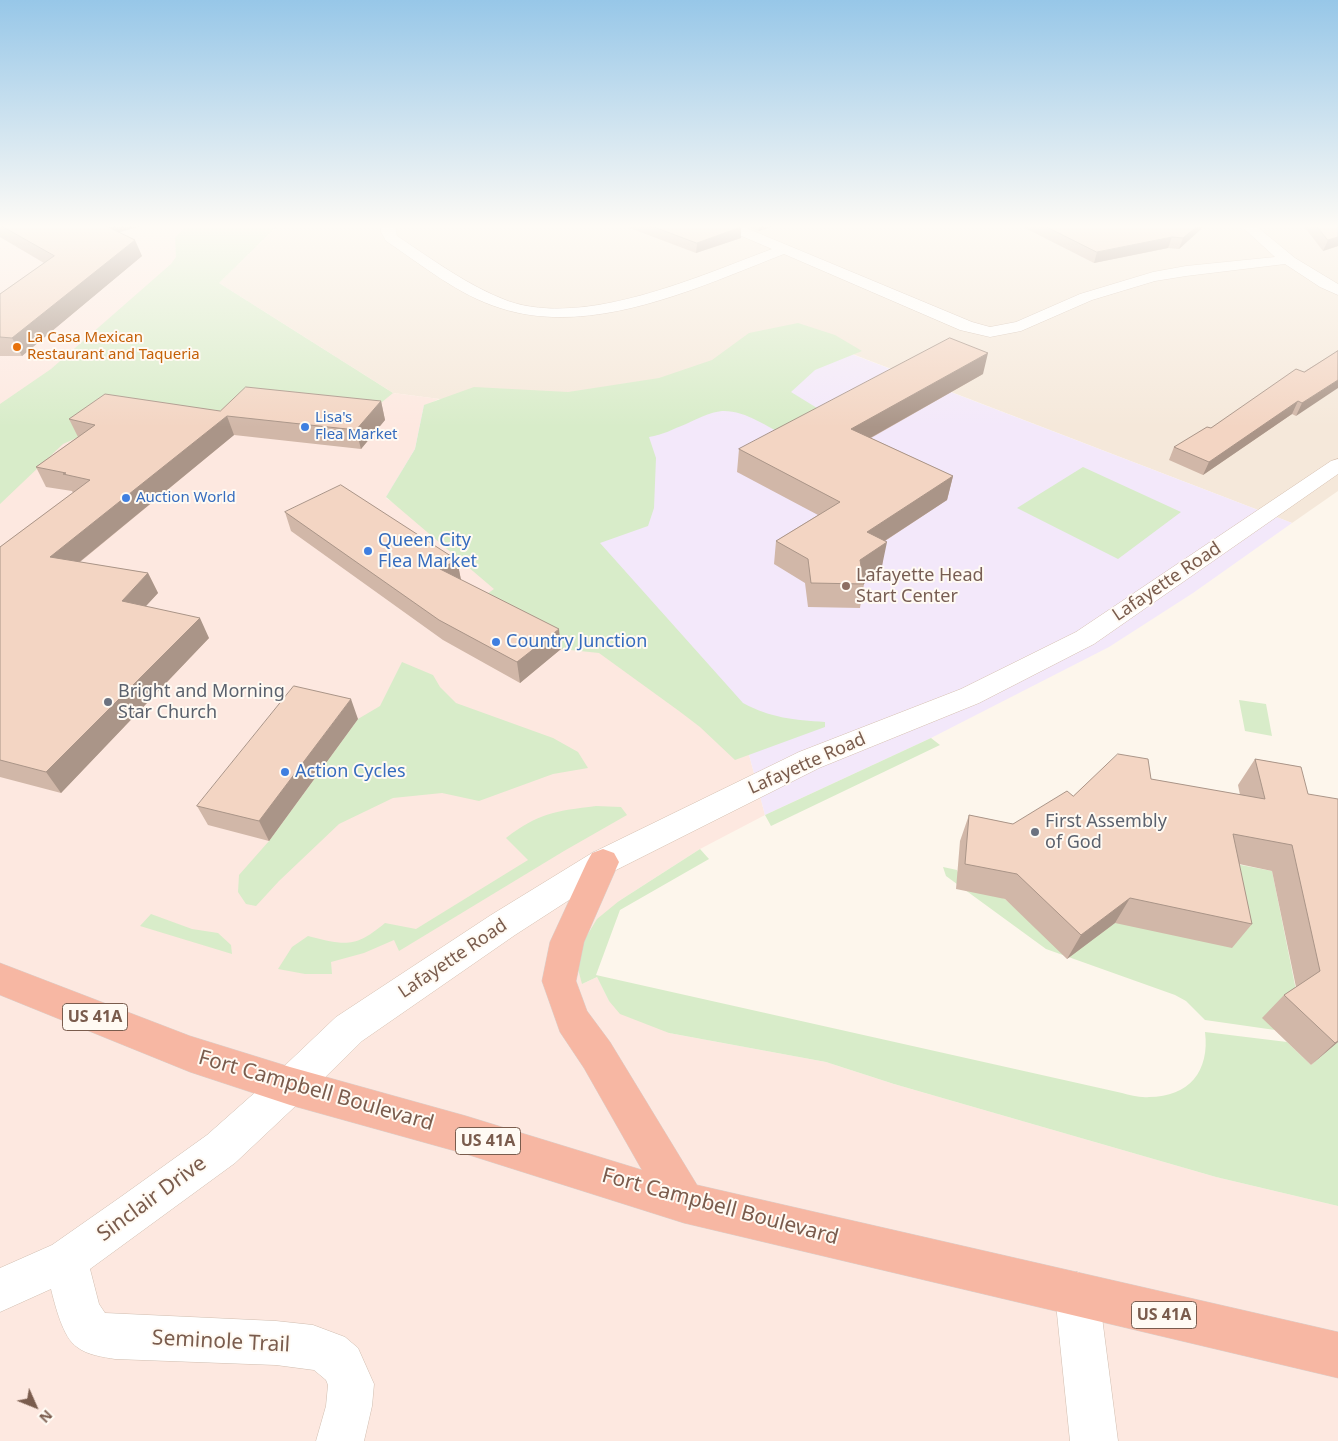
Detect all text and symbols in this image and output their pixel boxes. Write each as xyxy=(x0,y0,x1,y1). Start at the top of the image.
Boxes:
place label: La Casa Mexican Restaurant and Taqueria xyxy=(27,329,200,364)
marker: La Casa Mexican Restaurant and Taqueria xyxy=(11,341,23,353)
place label: Lisa's Flea Market xyxy=(315,409,398,444)
marker: Lisa's Flea Market xyxy=(299,421,311,433)
place label: Auction World xyxy=(136,489,236,507)
marker: Auction World xyxy=(120,492,132,504)
place label: Queen City Flea Market xyxy=(378,530,477,572)
street label: Lafayette Road xyxy=(1109,538,1225,626)
marker: Queen City Flea Market xyxy=(362,545,374,557)
place label: Lafayette Head Start Center xyxy=(856,565,984,608)
marker: Lafayette Head Start Center xyxy=(840,580,852,592)
place label: Country Junction xyxy=(506,631,647,653)
marker: Country Junction xyxy=(490,636,502,648)
place label: Bright and Morning Star Church xyxy=(118,681,285,724)
marker: Bright and Morning Star Church xyxy=(102,696,114,708)
street label: Lafayette Road xyxy=(745,728,869,800)
place label: Action Cycles xyxy=(295,761,406,783)
marker: Action Cycles xyxy=(279,766,291,778)
place label: First Assembly of God xyxy=(1045,811,1167,854)
marker: First Assembly of God xyxy=(1029,826,1041,838)
street label: Lafayette Road xyxy=(395,915,511,1003)
road number: US 41A xyxy=(62,1004,128,1030)
street label: Fort Campbell Boulevard xyxy=(195,1045,437,1137)
road number: US 41A xyxy=(456,1128,520,1154)
street label: Sinclair Drive xyxy=(93,1151,211,1247)
street label: Fort Campbell Boulevard xyxy=(599,1163,841,1251)
road number: US 41A xyxy=(1132,1302,1196,1328)
street label: Seminole Trail xyxy=(151,1326,291,1358)
north arrow xyxy=(10,1381,60,1431)
text: N xyxy=(35,1406,57,1427)

